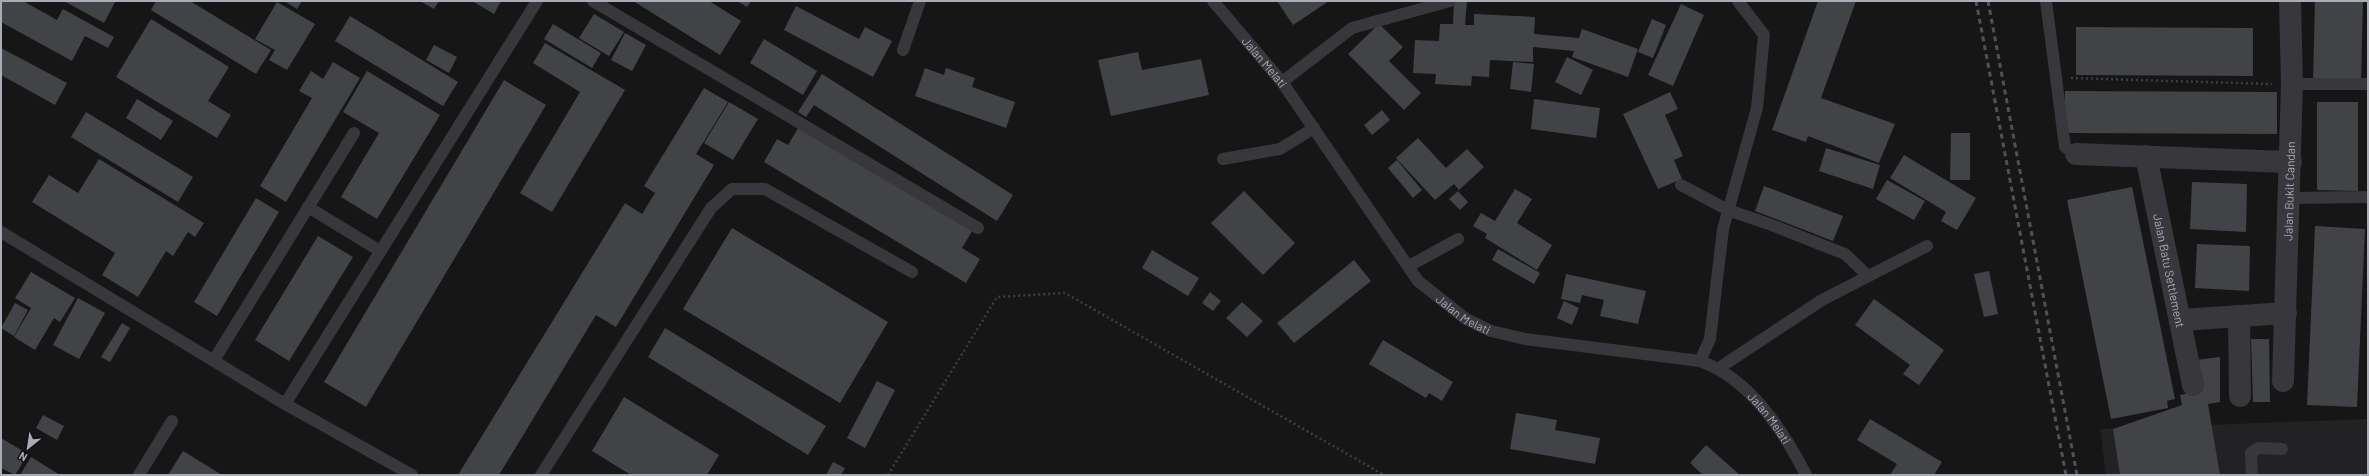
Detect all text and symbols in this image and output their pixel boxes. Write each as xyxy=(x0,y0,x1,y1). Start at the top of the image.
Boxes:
street label: Jalan Melati xyxy=(1239,34,1290,90)
street label: Jalan Bukit Candan xyxy=(2280,141,2297,241)
street label: Jalan Batu Settlement xyxy=(2151,212,2188,329)
street label: Jalan Melati xyxy=(1434,291,1493,337)
street label: Jalan Melati xyxy=(1745,389,1794,446)
north arrow xyxy=(8,428,48,468)
text: N xyxy=(16,450,29,465)

